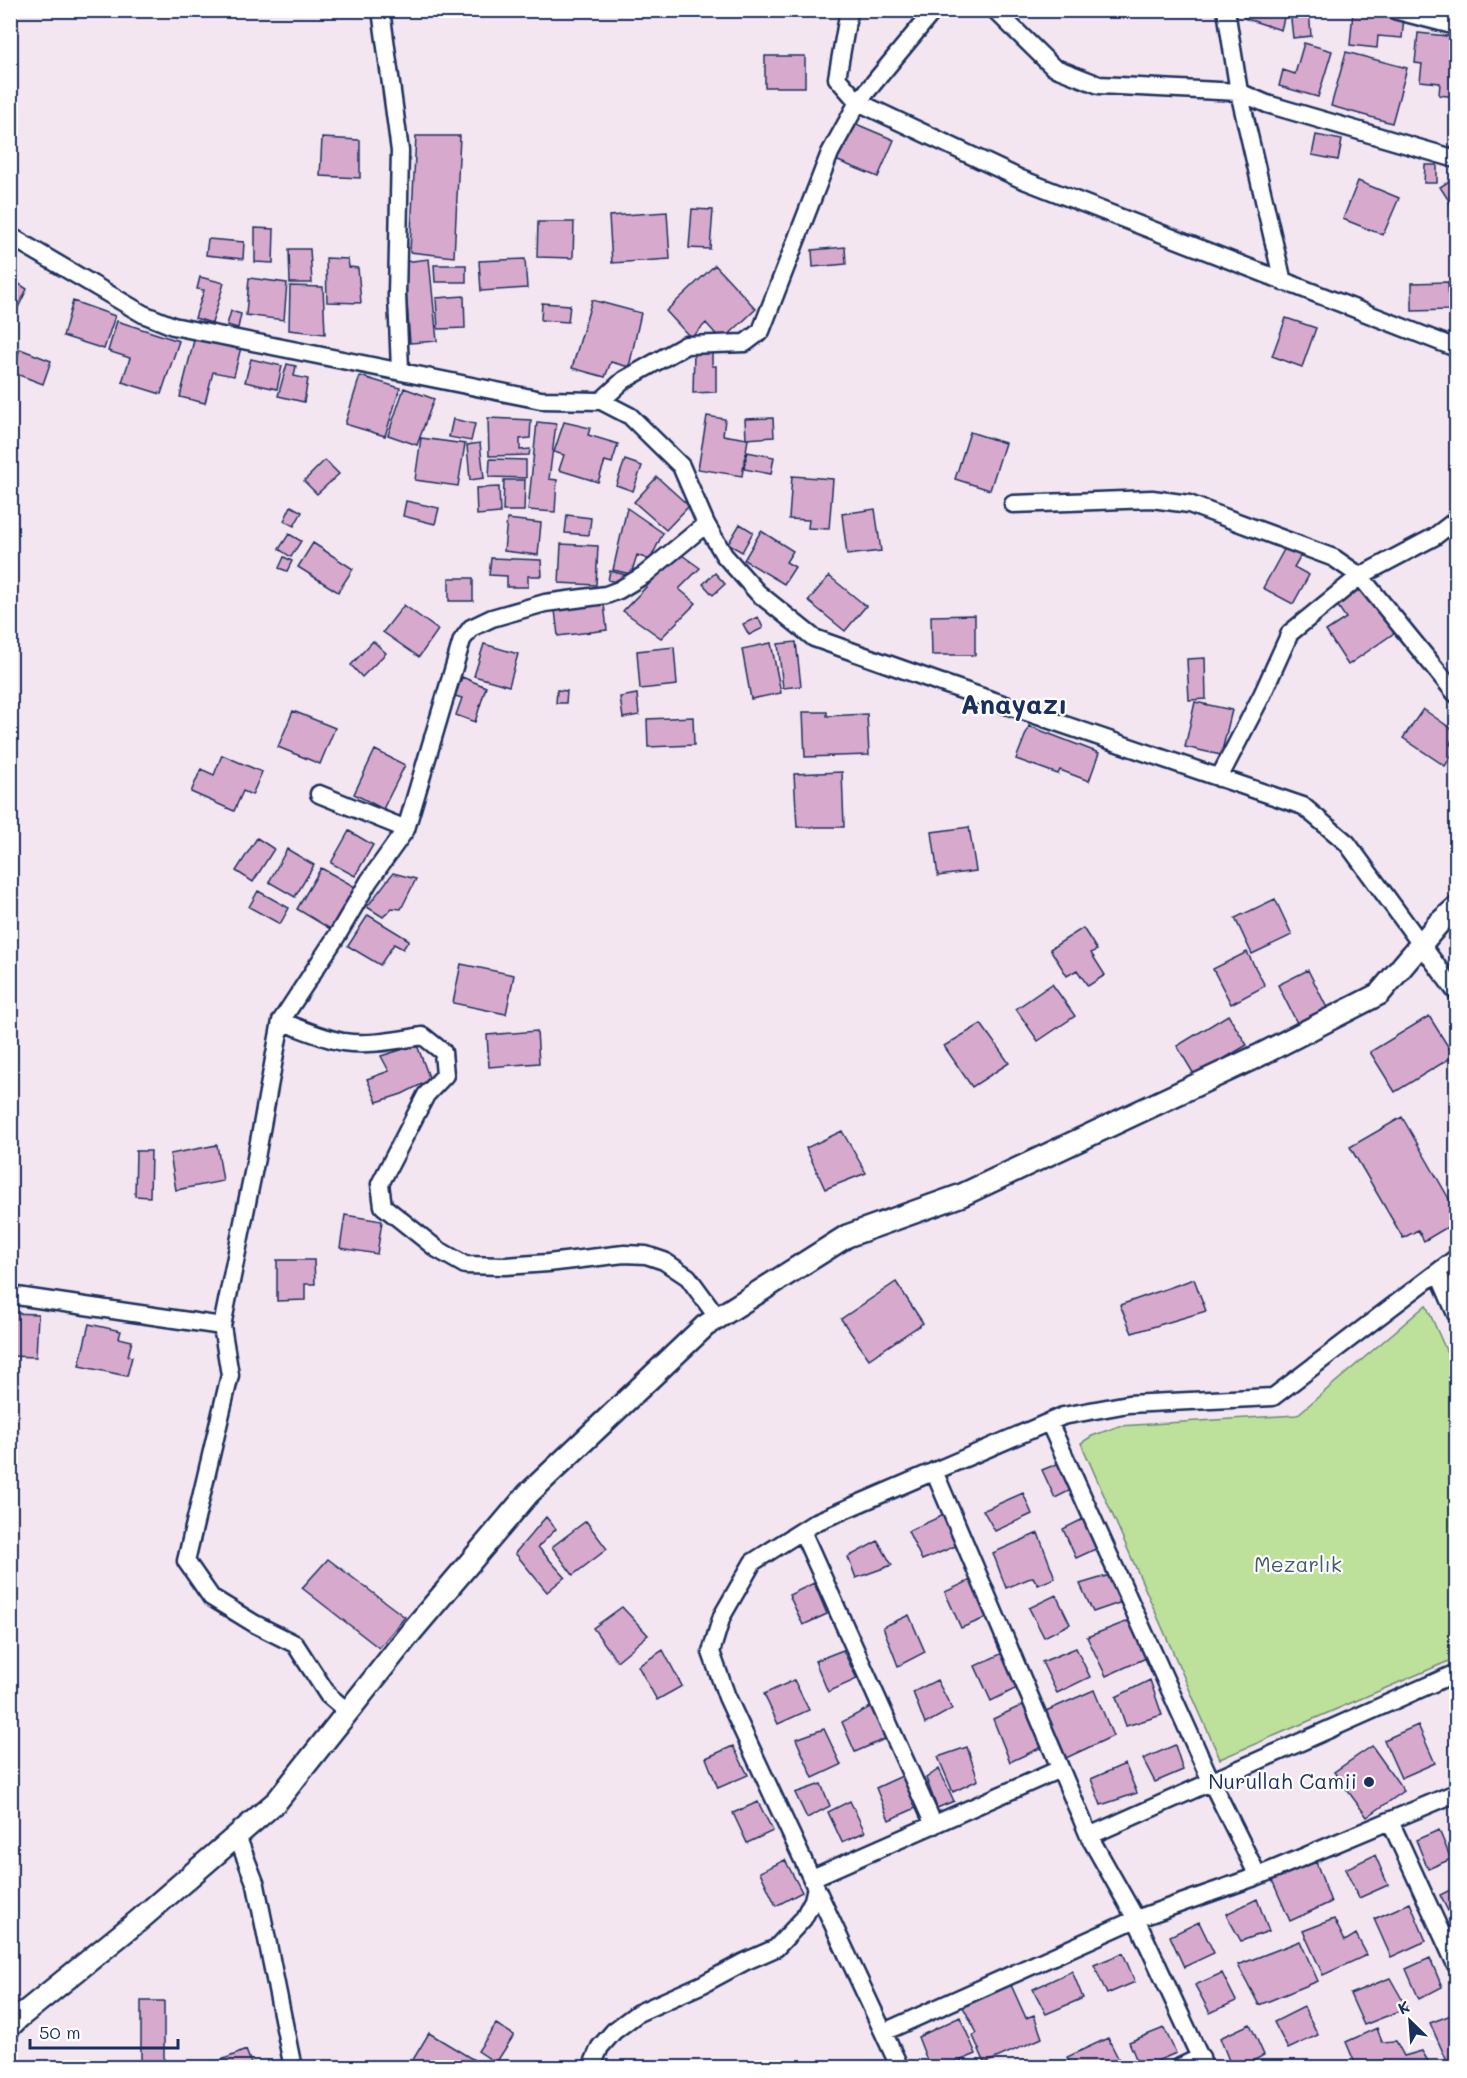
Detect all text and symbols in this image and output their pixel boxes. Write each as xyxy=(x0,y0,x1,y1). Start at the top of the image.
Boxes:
district label: Anayazı xyxy=(961,686,1067,721)
park label: Mezarlık xyxy=(1254,1550,1342,1577)
place label: Nurullah Camii xyxy=(1208,1767,1357,1794)
marker: Nurullah Camii xyxy=(1362,1775,1376,1789)
north arrow xyxy=(1380,1991,1440,2051)
text: K xyxy=(1394,1995,1413,2019)
scale bar xyxy=(30,2012,178,2050)
text: 50 m xyxy=(39,2020,81,2044)

